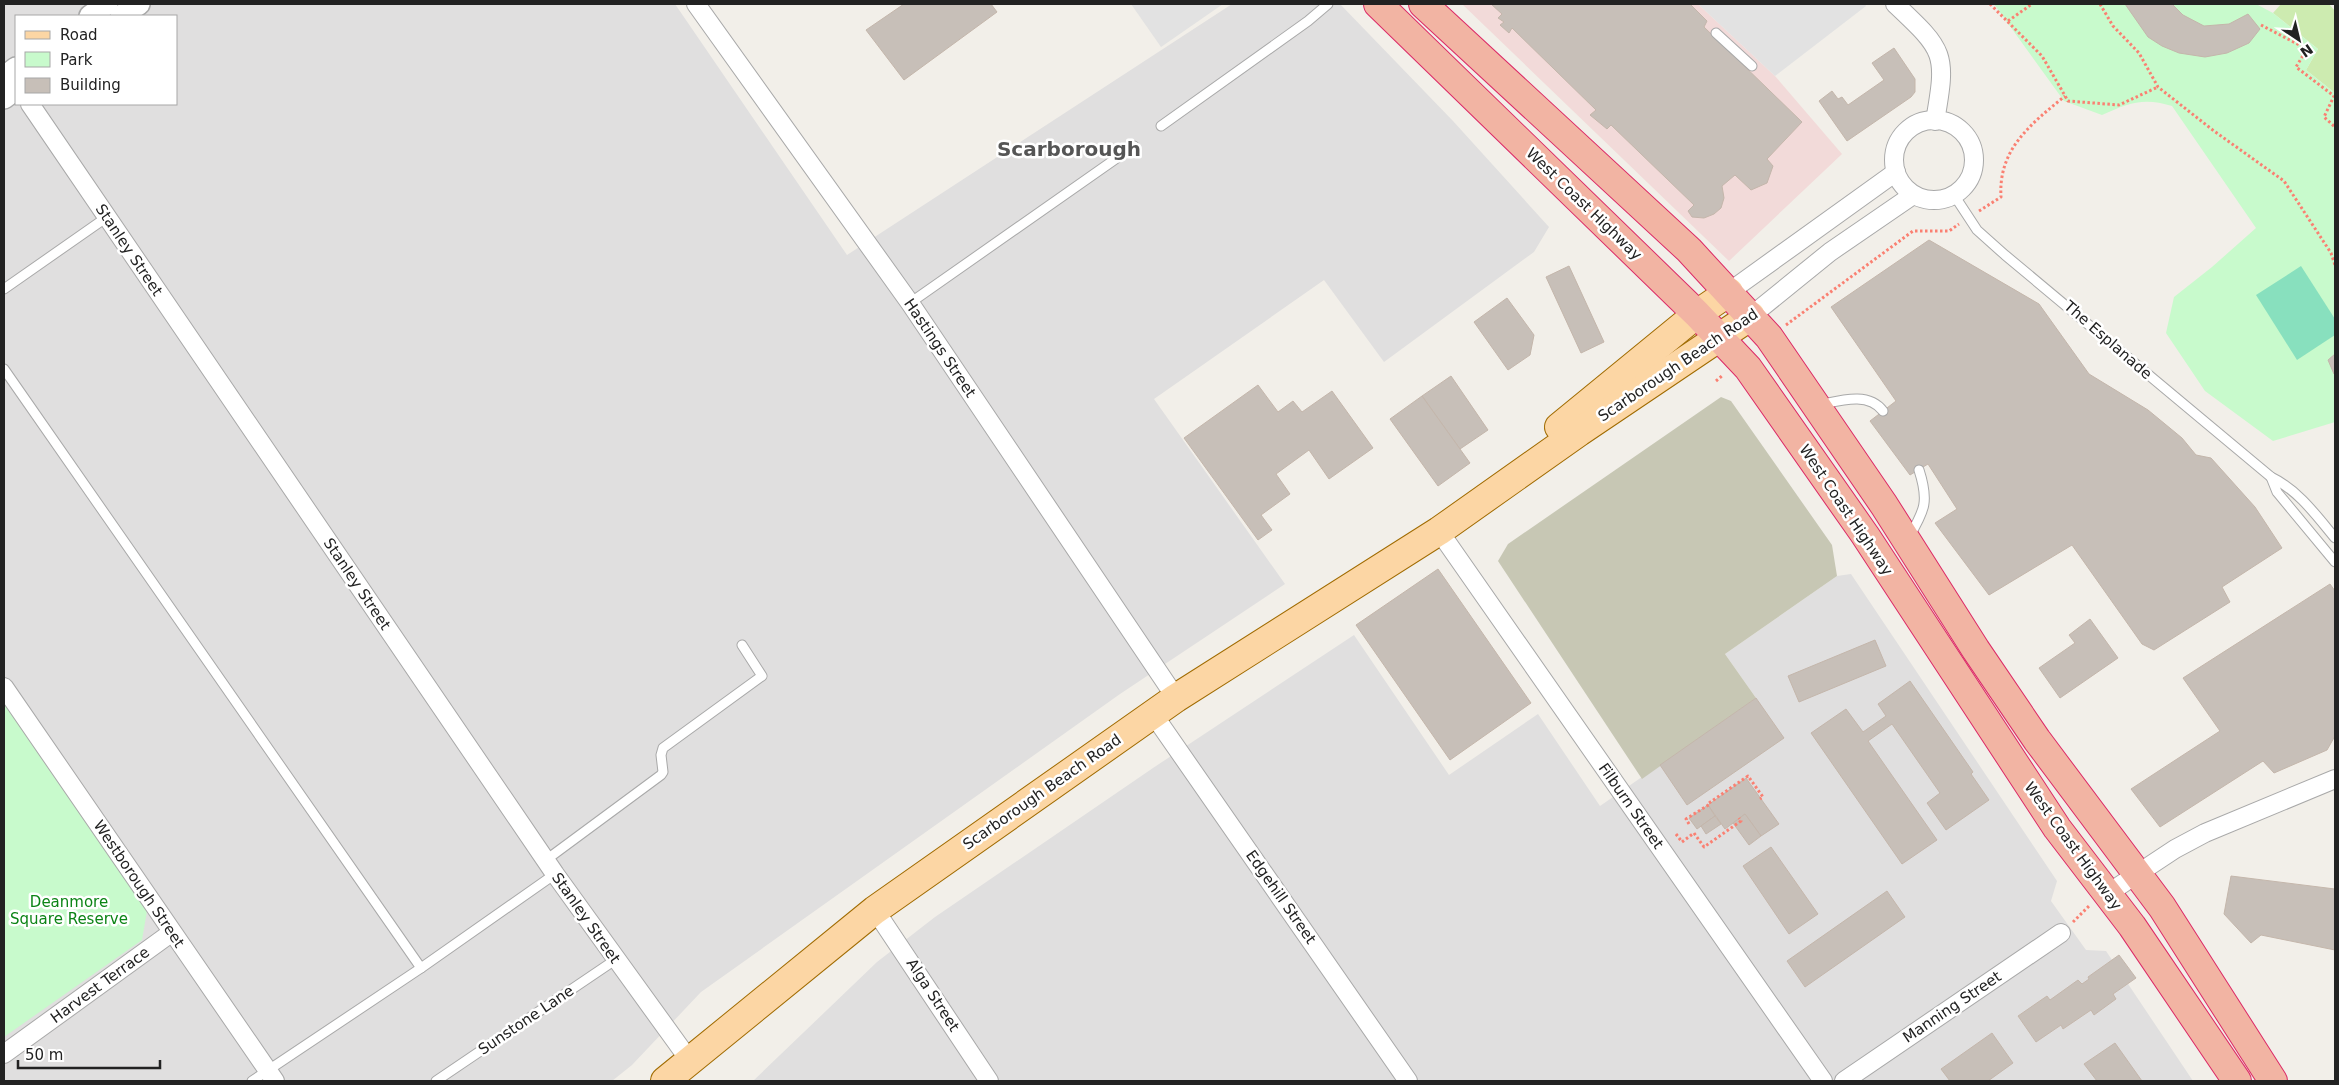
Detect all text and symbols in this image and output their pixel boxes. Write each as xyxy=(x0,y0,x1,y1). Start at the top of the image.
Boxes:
legend xyxy=(15,15,178,105)
north arrow xyxy=(2274,15,2324,65)
text: Road xyxy=(60,26,98,44)
text: N xyxy=(2297,41,2316,61)
text: Park xyxy=(60,51,93,69)
text: Building xyxy=(60,76,121,94)
district label: Scarborough xyxy=(997,137,1141,161)
street label: West Coast Highway xyxy=(1522,144,1646,264)
street label: Stanley Street xyxy=(92,201,166,299)
street label: Hastings Street xyxy=(900,295,980,401)
street label: The Esplanade xyxy=(2060,296,2156,383)
street label: Scarborough Beach Road xyxy=(1595,305,1761,425)
street label: West Coast Highway xyxy=(1796,441,1897,579)
street label: Stanley Street xyxy=(320,535,394,633)
street label: Scarborough Beach Road xyxy=(959,730,1125,854)
street label: Filburn Street xyxy=(1595,760,1667,852)
street label: West Coast Highway xyxy=(2021,779,2126,914)
street label: Westborough Street xyxy=(90,817,188,951)
street label: Edgehill Street xyxy=(1242,847,1320,947)
street label: Stanley Street xyxy=(548,869,624,967)
park label: Deanmore Square Reserve xyxy=(10,893,128,928)
street label: Harvest Terrace xyxy=(47,943,153,1027)
street label: Alga Street xyxy=(903,955,963,1035)
street label: Manning Street xyxy=(1899,967,2005,1047)
street label: Sunstone Lane xyxy=(475,981,577,1059)
scale bar xyxy=(18,1038,160,1070)
text: 50 m xyxy=(25,1046,63,1064)

